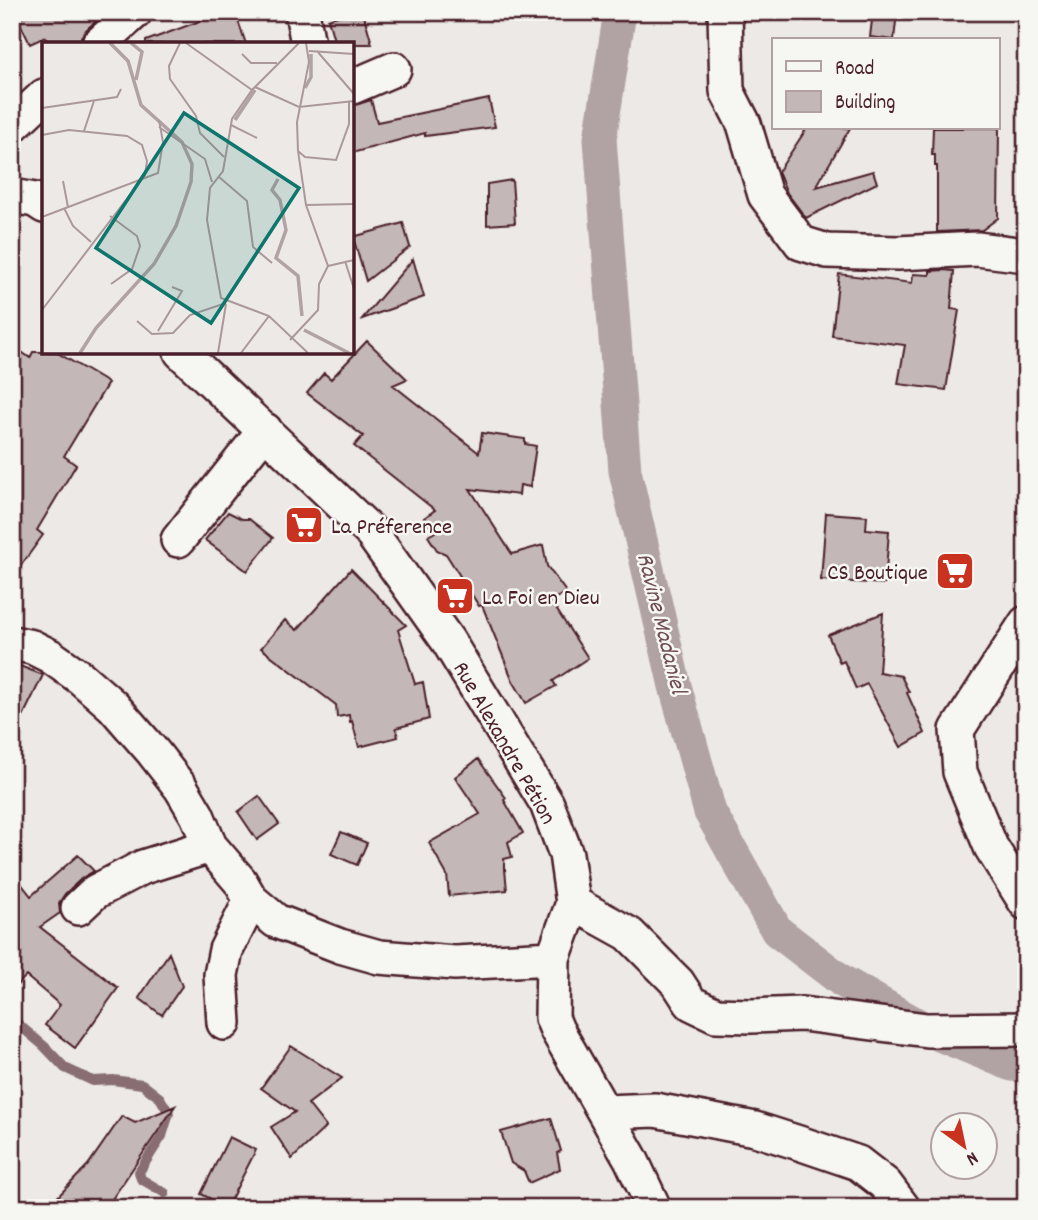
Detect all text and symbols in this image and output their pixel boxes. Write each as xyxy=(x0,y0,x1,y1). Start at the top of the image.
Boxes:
legend xyxy=(772,38,1000,130)
inset map xyxy=(42,42,354,354)
text: Road xyxy=(835,55,874,85)
text: Building xyxy=(835,89,895,119)
supermarket icon: La Préference xyxy=(283,504,325,546)
place label: La Préference xyxy=(331,512,452,545)
water label: Ravine Madaniel xyxy=(626,550,695,700)
supermarket icon: CS Boutique xyxy=(934,550,976,592)
place label: CS Boutique xyxy=(827,558,928,591)
supermarket icon: La Foi en Dieu xyxy=(434,575,476,617)
place label: La Foi en Dieu xyxy=(482,583,600,616)
street label: Rue Alexandre Pétion xyxy=(443,656,563,831)
north arrow xyxy=(930,1112,1000,1182)
text: N xyxy=(960,1143,983,1171)

